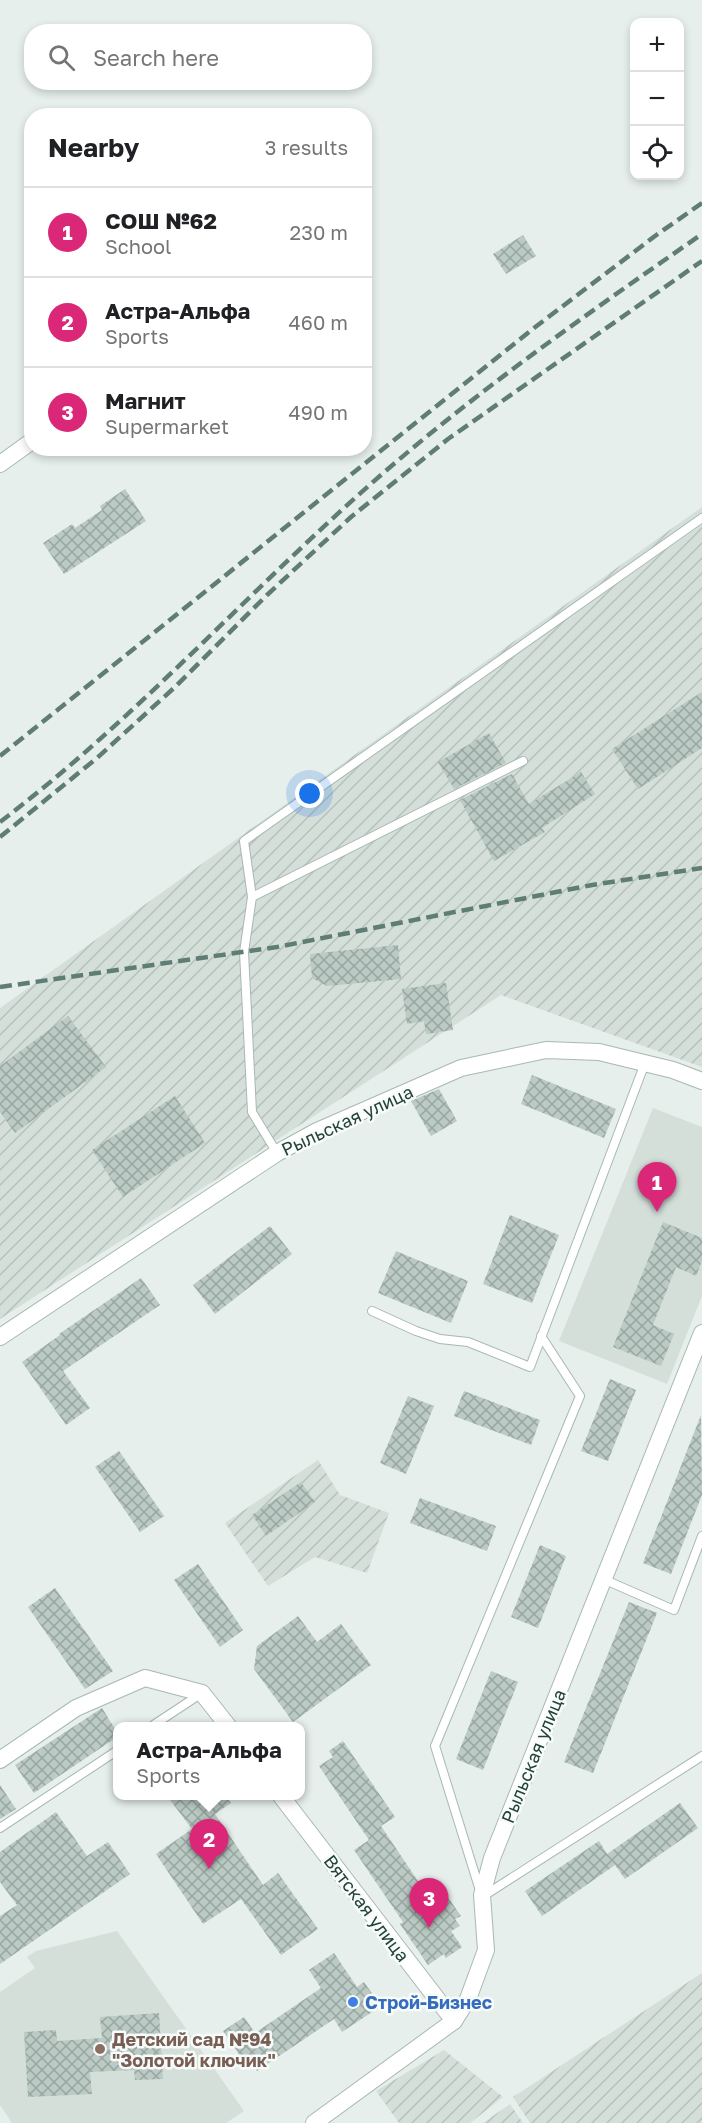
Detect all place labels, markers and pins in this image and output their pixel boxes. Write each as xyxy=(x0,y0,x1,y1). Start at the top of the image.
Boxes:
pin: 1 xyxy=(638,1162,676,1212)
pin: 2 xyxy=(190,1820,228,1869)
pin: 3 xyxy=(410,1878,448,1928)
place label: Строй-Бизнес xyxy=(365,1991,492,2013)
marker: Строй-Бизнес xyxy=(346,1995,360,2009)
place label: Детский сад №94 "Золотой ключик" xyxy=(112,2028,276,2071)
marker: Детский сад №94 "Золотой ключик" xyxy=(93,2042,107,2056)

